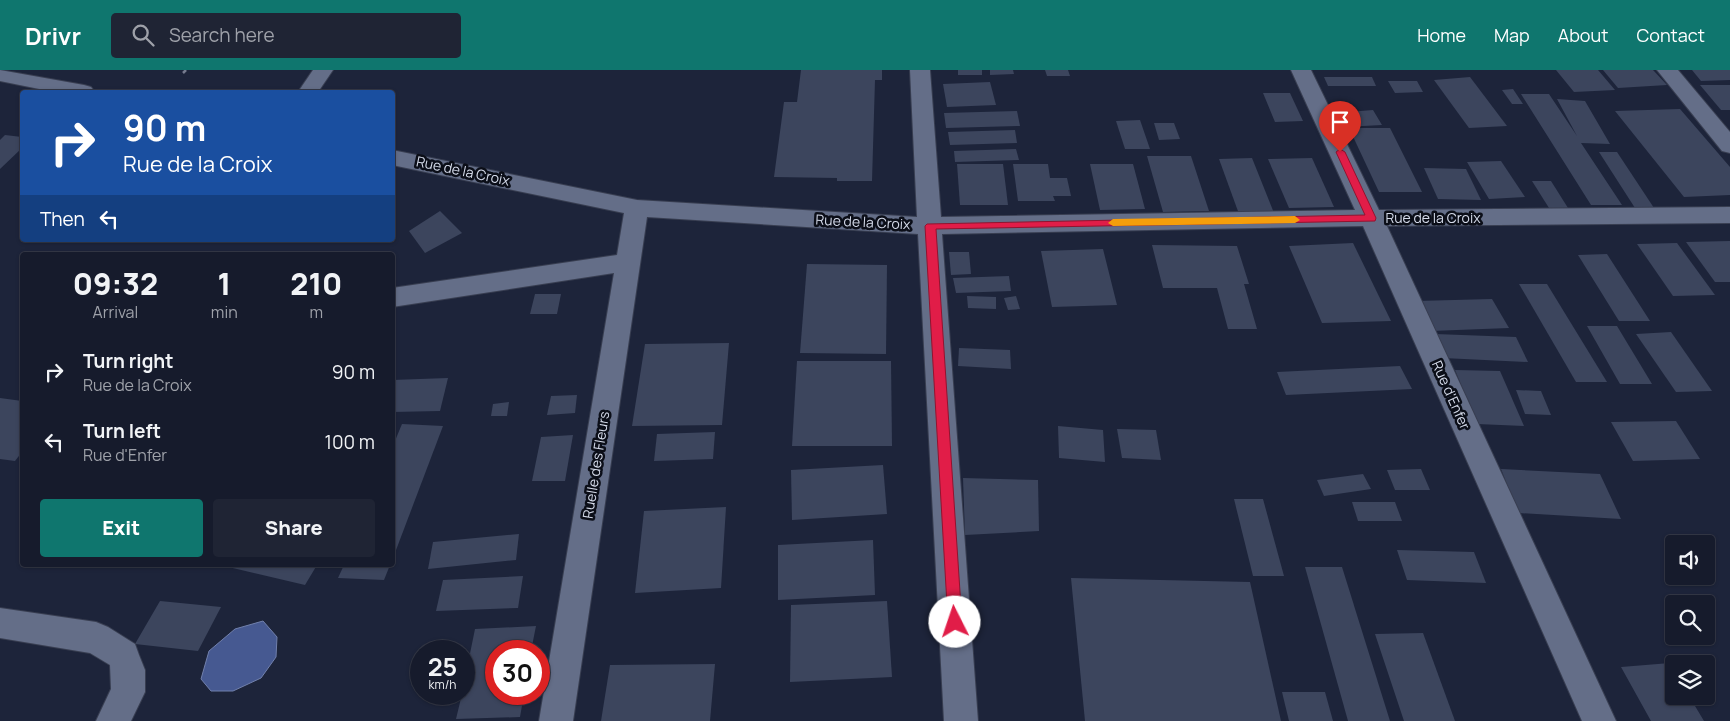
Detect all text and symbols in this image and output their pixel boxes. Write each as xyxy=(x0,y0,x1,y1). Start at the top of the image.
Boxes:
search box xyxy=(111,13,461,58)
text: Drivr xyxy=(25,19,81,52)
icon: search xyxy=(129,21,157,49)
text: Search here xyxy=(169,22,275,48)
text: Home xyxy=(1417,23,1466,47)
text: Map xyxy=(1494,23,1530,47)
text: About xyxy=(1558,23,1608,47)
text: Contact xyxy=(1636,23,1705,47)
pin xyxy=(1319,101,1361,152)
text: 90 m xyxy=(123,104,206,152)
icon: arrive xyxy=(1326,108,1354,136)
icon: right xyxy=(40,110,105,175)
text: Rue de la Croix xyxy=(123,149,272,179)
street label: Rue de la Croix xyxy=(415,151,512,190)
icon: left xyxy=(95,205,123,233)
text: Then xyxy=(40,206,85,232)
street label: Rue de la Croix xyxy=(1385,208,1481,227)
street label: Rue de la Croix xyxy=(815,210,912,234)
text: 09:32 xyxy=(73,263,158,304)
text: 1 xyxy=(217,263,231,304)
text: 210 xyxy=(290,263,342,304)
text: Arrival xyxy=(93,301,138,323)
text: min xyxy=(211,301,238,323)
text: m xyxy=(310,301,323,323)
text: Turn right xyxy=(83,348,173,374)
street label: Rue d'Enfer xyxy=(1428,357,1475,432)
icon: right xyxy=(40,358,68,386)
text: 90 m xyxy=(332,359,375,385)
text: Rue de la Croix xyxy=(83,374,192,396)
street label: Ruelle des Fleurs xyxy=(578,410,613,520)
text: Turn left xyxy=(83,418,161,444)
icon: left xyxy=(40,428,68,456)
text: 100 m xyxy=(324,429,375,455)
text: Rue d'Enfer xyxy=(83,444,167,466)
button: Exit xyxy=(40,499,203,557)
button: Share xyxy=(213,499,375,557)
map controls xyxy=(1665,535,1715,705)
button: sound xyxy=(1665,535,1715,585)
position arrow xyxy=(928,595,980,647)
button: search xyxy=(1665,595,1715,645)
speed limit sign: 30 xyxy=(485,640,550,705)
text: 25 xyxy=(428,649,457,684)
button: layers xyxy=(1665,655,1715,705)
text: km/h xyxy=(429,676,456,693)

